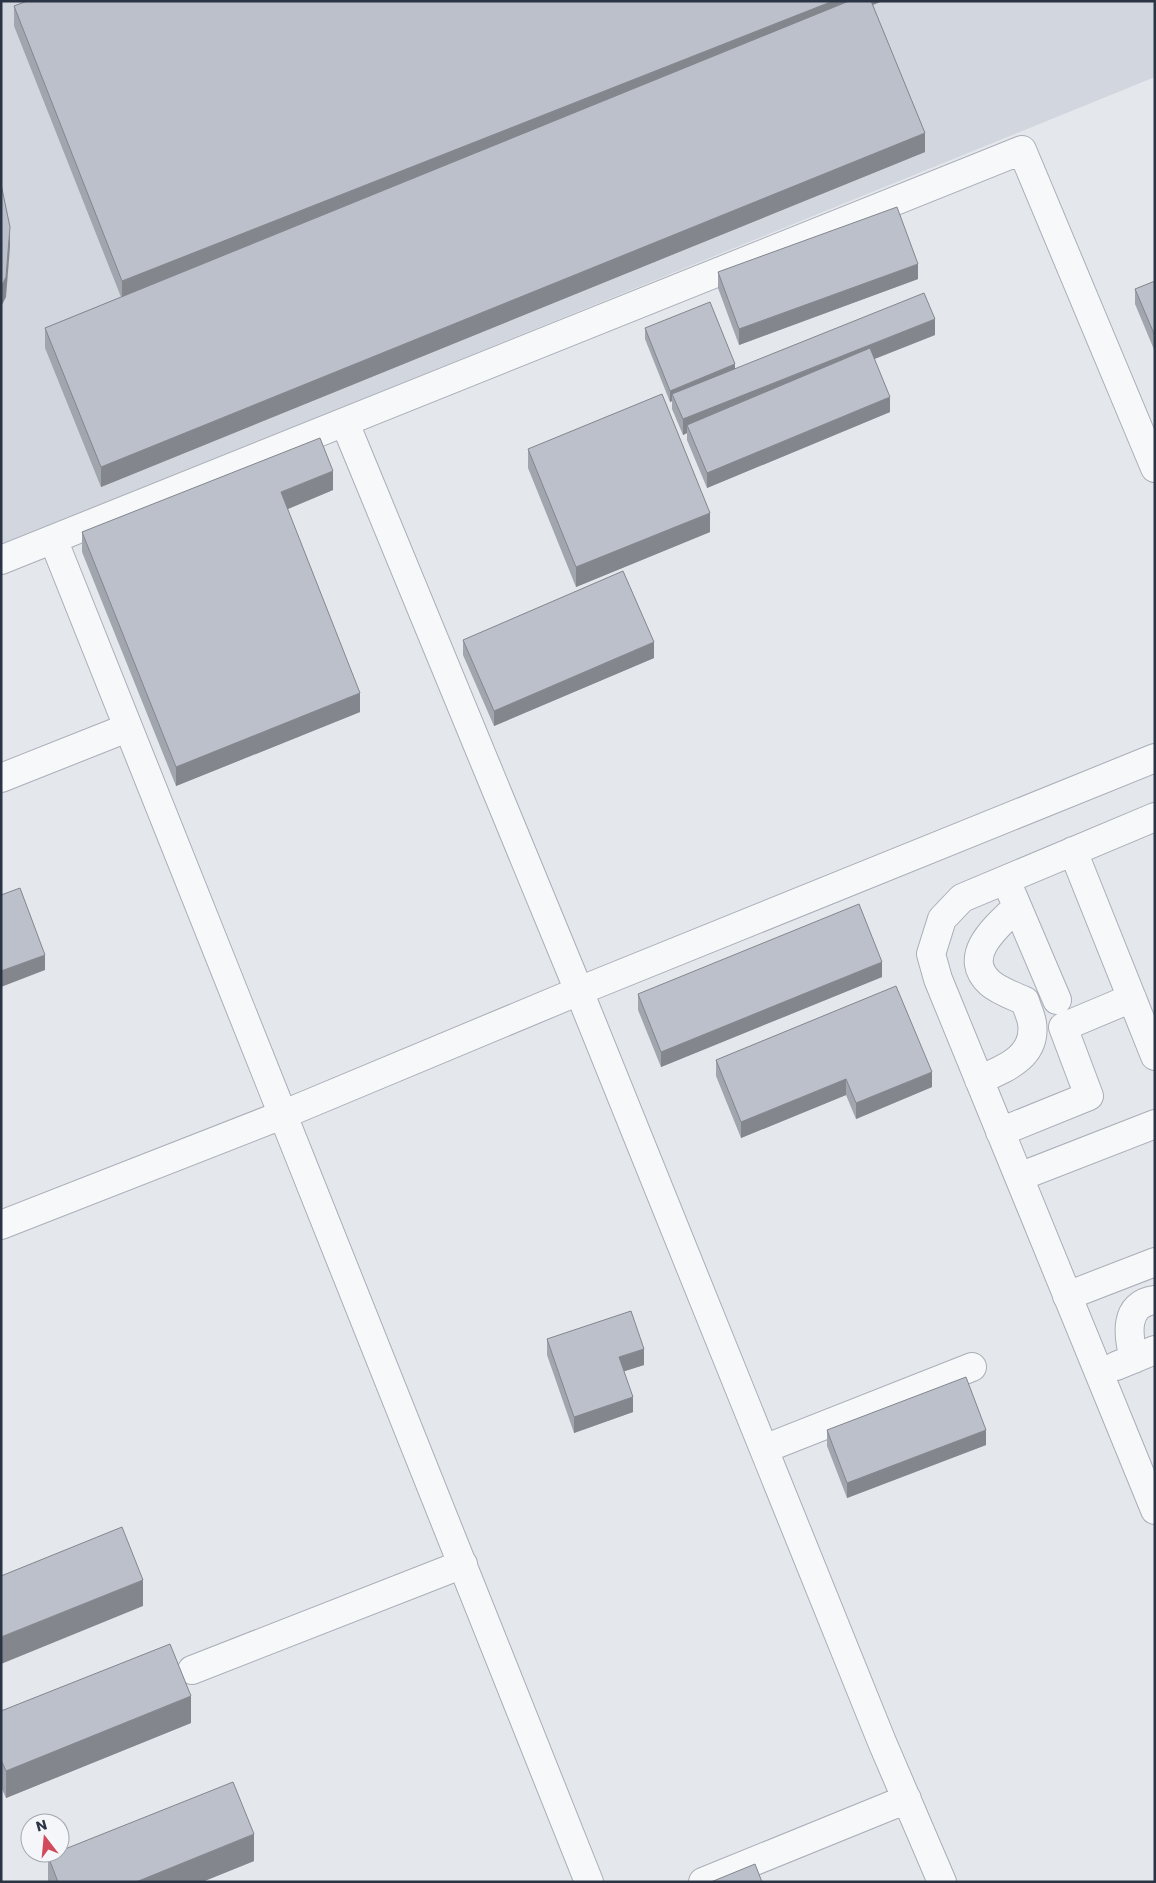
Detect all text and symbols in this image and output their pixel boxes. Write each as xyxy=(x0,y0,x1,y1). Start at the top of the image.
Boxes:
north arrow xyxy=(20,1813,70,1863)
text: N xyxy=(34,1814,49,1837)

